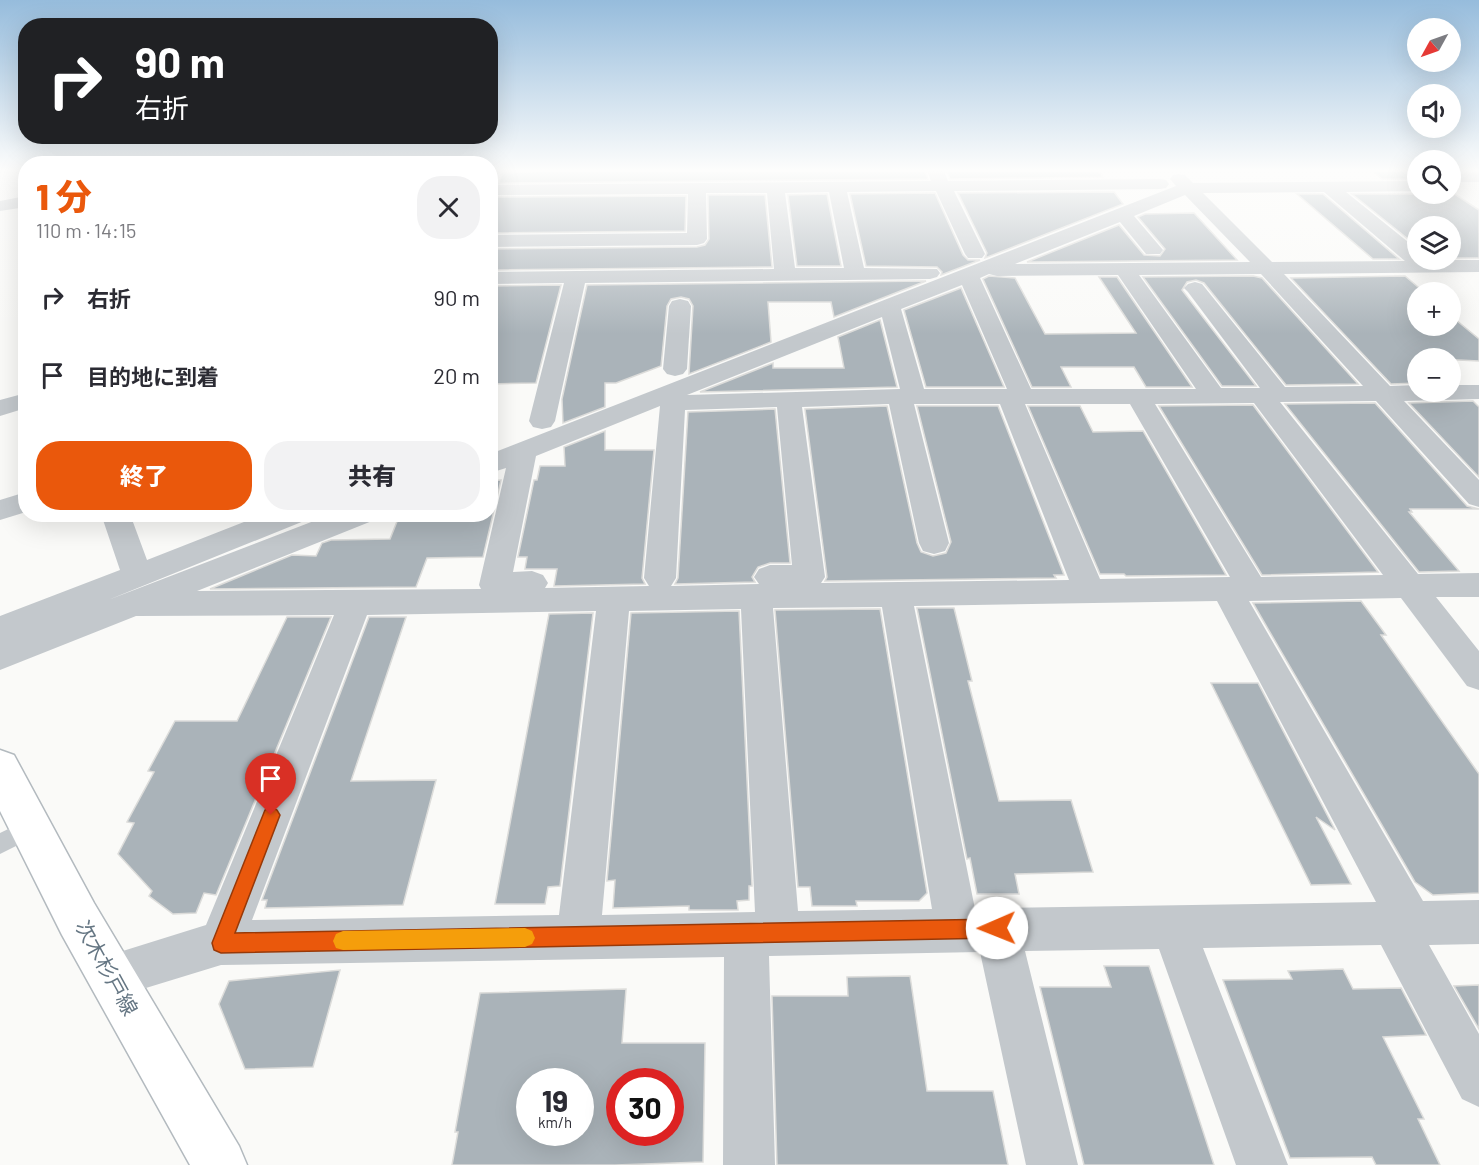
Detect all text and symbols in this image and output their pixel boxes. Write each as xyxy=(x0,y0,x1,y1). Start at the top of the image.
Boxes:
north arrow xyxy=(1407,18,1461,72)
map controls xyxy=(1407,18,1461,402)
text: 90 m xyxy=(135,36,225,86)
icon: right xyxy=(36,42,114,120)
button: sound xyxy=(1407,84,1461,138)
text: 右折 xyxy=(135,91,189,123)
button: search xyxy=(1407,150,1461,204)
text: 1 分 xyxy=(36,174,92,217)
button: close xyxy=(417,176,480,239)
button: layers xyxy=(1407,216,1461,270)
text: 110 m · 14:15 xyxy=(36,218,136,242)
icon: right xyxy=(36,281,69,314)
button: + xyxy=(1407,282,1461,336)
text: 90 m xyxy=(434,284,480,310)
text: 右折 xyxy=(87,285,131,311)
button: − xyxy=(1407,348,1461,402)
icon: arrive xyxy=(36,359,69,392)
text: 20 m xyxy=(433,362,480,388)
text: 目的地に到着 xyxy=(87,363,219,389)
button: 終了 xyxy=(36,441,252,510)
button: 共有 xyxy=(264,441,480,510)
pin xyxy=(245,753,296,815)
icon: arrive xyxy=(254,762,287,795)
position arrow xyxy=(965,896,1029,960)
street label: 次木杉戸線 xyxy=(71,915,144,1019)
speed limit sign: 30 xyxy=(606,1068,684,1146)
text: 19 xyxy=(542,1082,568,1118)
text: km/h xyxy=(538,1113,572,1131)

